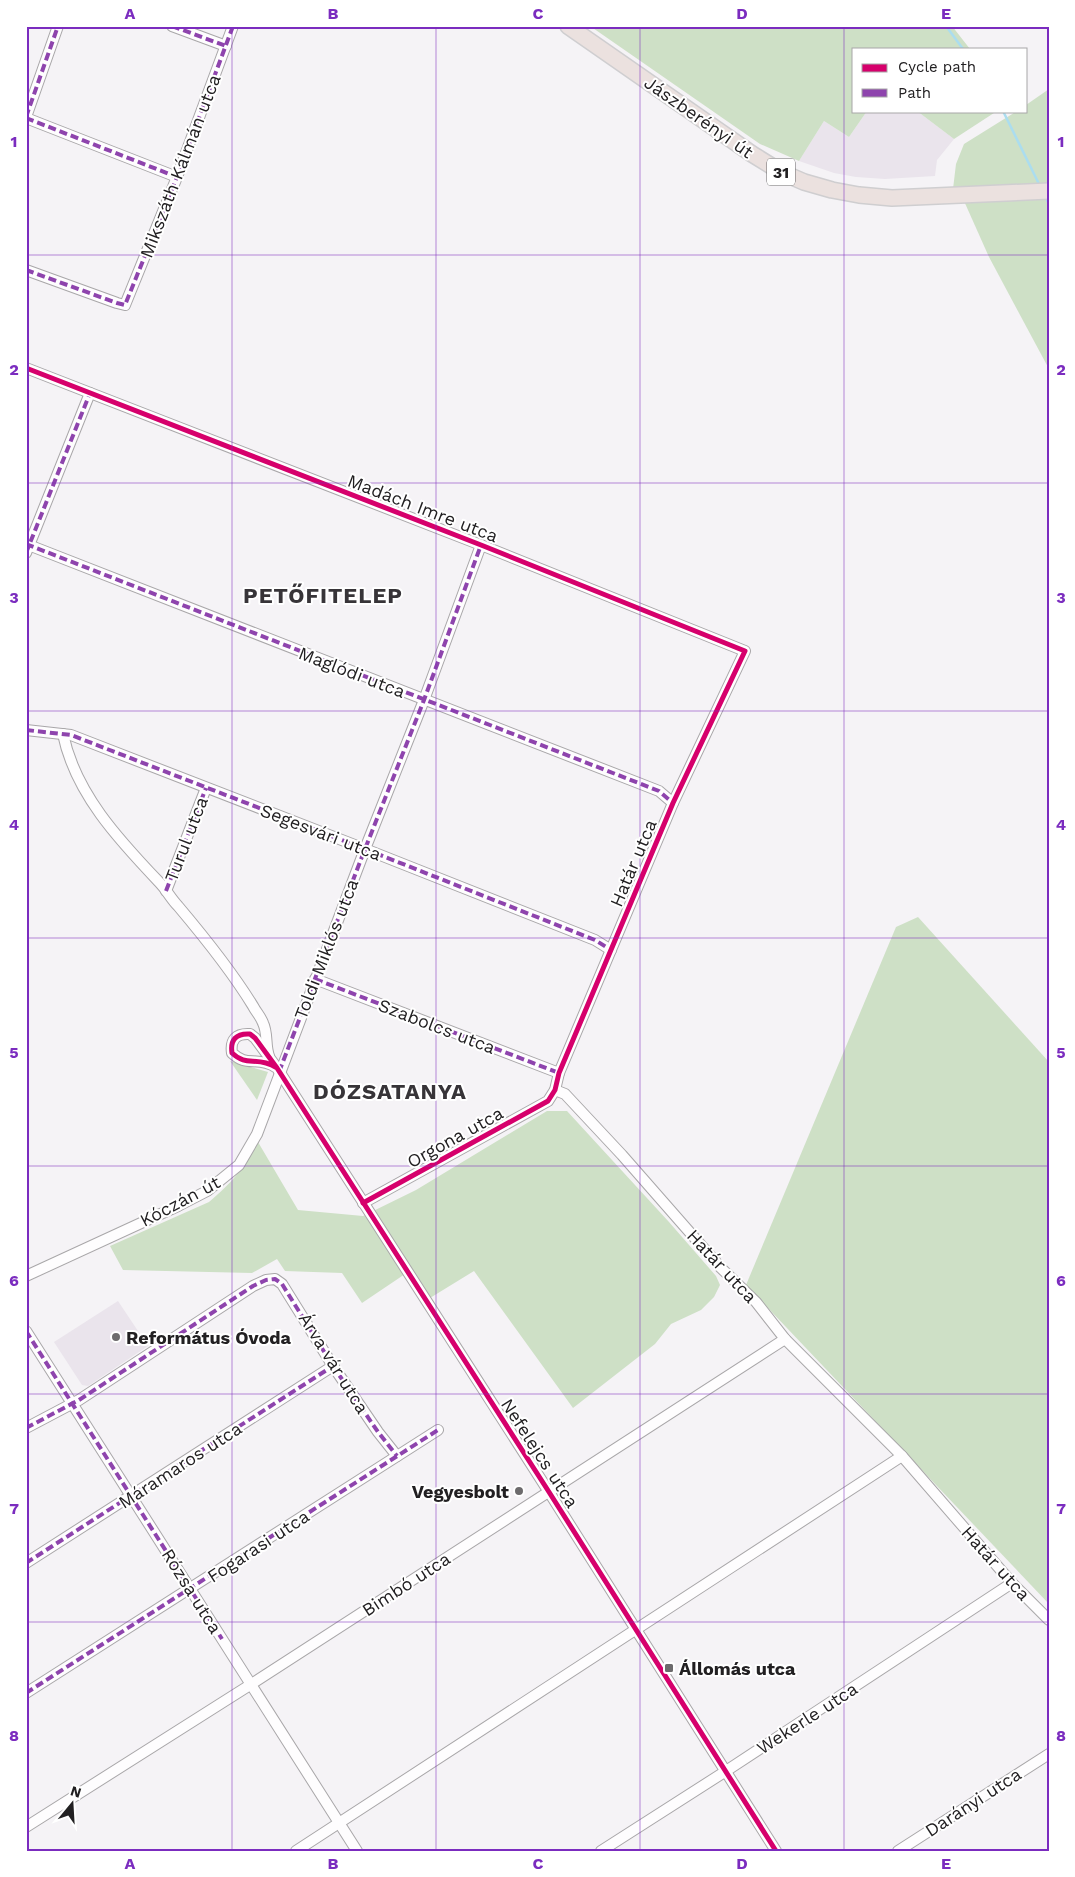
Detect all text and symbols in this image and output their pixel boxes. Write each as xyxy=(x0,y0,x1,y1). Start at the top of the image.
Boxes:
text: A xyxy=(125,4,136,23)
text: B xyxy=(328,4,339,23)
text: C xyxy=(533,4,544,23)
text: D xyxy=(736,4,748,23)
text: E xyxy=(941,4,951,23)
legend xyxy=(852,48,1028,112)
text: Cycle path xyxy=(898,58,976,76)
street label: Mikszáth Kálmán utca xyxy=(135,71,225,261)
street label: Jászberényi út xyxy=(641,72,758,163)
text: Path xyxy=(898,84,931,102)
text: 1 xyxy=(11,132,17,151)
text: 1 xyxy=(1058,132,1064,151)
road number: 31 xyxy=(767,158,795,186)
text: 2 xyxy=(9,360,19,379)
text: 2 xyxy=(1056,360,1066,379)
street label: Madách Imre utca xyxy=(345,470,501,546)
district label: PETŐFITELEP xyxy=(243,583,403,608)
text: 3 xyxy=(9,588,19,607)
text: 3 xyxy=(1056,588,1066,607)
street label: Maglódi utca xyxy=(296,642,408,702)
street label: Turul utca xyxy=(160,794,212,884)
street label: Segesvári utca xyxy=(258,799,384,865)
text: 4 xyxy=(9,815,19,834)
text: 4 xyxy=(1056,815,1066,834)
street label: Határ utca xyxy=(605,816,661,910)
street label: Toldi Miklós utca xyxy=(290,876,362,1022)
street label: Szabolcs utca xyxy=(376,994,498,1058)
text: 5 xyxy=(9,1043,19,1062)
text: 5 xyxy=(1056,1043,1066,1062)
district label: DÓZSATANYA xyxy=(313,1079,467,1104)
street label: Orgona utca xyxy=(403,1102,507,1172)
street label: Kóczán út xyxy=(136,1171,224,1231)
street label: Határ utca xyxy=(683,1225,761,1307)
text: 6 xyxy=(9,1271,19,1290)
text: 6 xyxy=(1056,1271,1066,1290)
street label: Árva vár utca xyxy=(295,1309,373,1417)
place label: Református Óvoda xyxy=(126,1327,292,1348)
marker: Református Óvoda xyxy=(110,1331,122,1343)
street label: Nefelejcs utca xyxy=(497,1394,583,1512)
street label: Máramaros utca xyxy=(115,1417,245,1513)
place label: Vegyesbolt xyxy=(412,1481,509,1502)
marker: Vegyesbolt xyxy=(513,1485,525,1497)
text: 7 xyxy=(9,1499,19,1518)
text: 7 xyxy=(1056,1499,1066,1518)
street label: Fogarasi utca xyxy=(203,1505,313,1587)
street label: Határ utca xyxy=(957,1522,1035,1604)
street label: Rózsa utca xyxy=(158,1545,226,1637)
street label: Bimbó utca xyxy=(358,1548,454,1620)
place label: Állomás utca xyxy=(679,1658,796,1679)
marker: Állomás utca xyxy=(663,1662,675,1674)
street label: Wekerle utca xyxy=(753,1678,861,1758)
text: 8 xyxy=(9,1726,19,1745)
text: 8 xyxy=(1056,1726,1066,1745)
street label: Darányi utca xyxy=(921,1763,1025,1841)
north arrow xyxy=(48,1780,98,1830)
text: N xyxy=(69,1782,83,1801)
text: A xyxy=(125,1854,136,1873)
text: B xyxy=(328,1854,339,1873)
text: C xyxy=(533,1854,544,1873)
text: D xyxy=(736,1854,748,1873)
text: E xyxy=(941,1854,951,1873)

